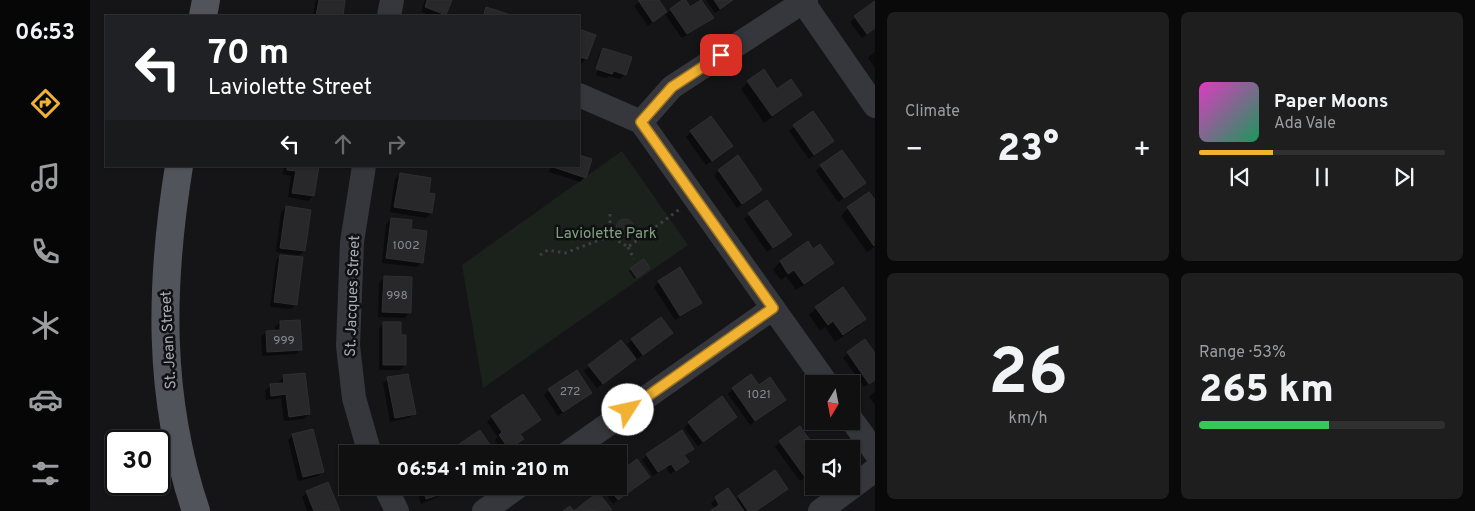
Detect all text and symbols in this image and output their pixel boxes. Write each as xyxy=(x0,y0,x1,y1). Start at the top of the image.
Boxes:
text: 06:53 xyxy=(15,20,75,47)
text: 70 m xyxy=(208,32,289,76)
pin xyxy=(700,34,742,76)
icon: left xyxy=(125,35,190,100)
icon: arrive xyxy=(707,41,735,69)
text: Laviolette Street xyxy=(208,75,372,102)
icon: directions xyxy=(28,86,63,121)
text: Paper Moons xyxy=(1274,90,1388,114)
text: Climate xyxy=(905,102,960,122)
text: Ada Vale xyxy=(1274,114,1336,134)
text: 23° xyxy=(997,126,1059,175)
icon: left xyxy=(276,130,304,158)
icon: ahead xyxy=(329,130,357,158)
icon: right xyxy=(382,130,410,158)
text: − xyxy=(905,133,923,169)
text: + xyxy=(1133,133,1151,169)
icon: music xyxy=(28,160,63,195)
icon: previous xyxy=(1226,163,1254,191)
icon: pause xyxy=(1308,163,1336,191)
icon: next xyxy=(1390,163,1418,191)
park label: Laviolette Park xyxy=(555,225,657,244)
icon: phone xyxy=(28,234,63,269)
street label: St. Jacques Street xyxy=(342,235,365,357)
house number: 1002 xyxy=(392,238,420,254)
house number: 998 xyxy=(386,288,408,304)
street label: St. Jean Street xyxy=(157,290,182,390)
icon: climate xyxy=(28,308,63,343)
house number: 999 xyxy=(273,333,295,349)
text: 26 xyxy=(988,335,1068,417)
text: Range · 53% xyxy=(1199,343,1286,363)
text: 265 km xyxy=(1199,367,1334,416)
north arrow xyxy=(805,375,860,430)
map controls xyxy=(805,375,860,495)
icon: car xyxy=(28,382,63,417)
position arrow xyxy=(601,383,653,435)
house number: 272 xyxy=(560,384,580,400)
house number: 1021 xyxy=(747,387,771,403)
text: km/h xyxy=(1009,409,1047,429)
speed limit sign: 30 xyxy=(105,430,170,495)
button: sound xyxy=(805,440,860,495)
icon: filters xyxy=(28,456,63,491)
text: 06:54 · 1 min · 210 m xyxy=(397,458,569,482)

